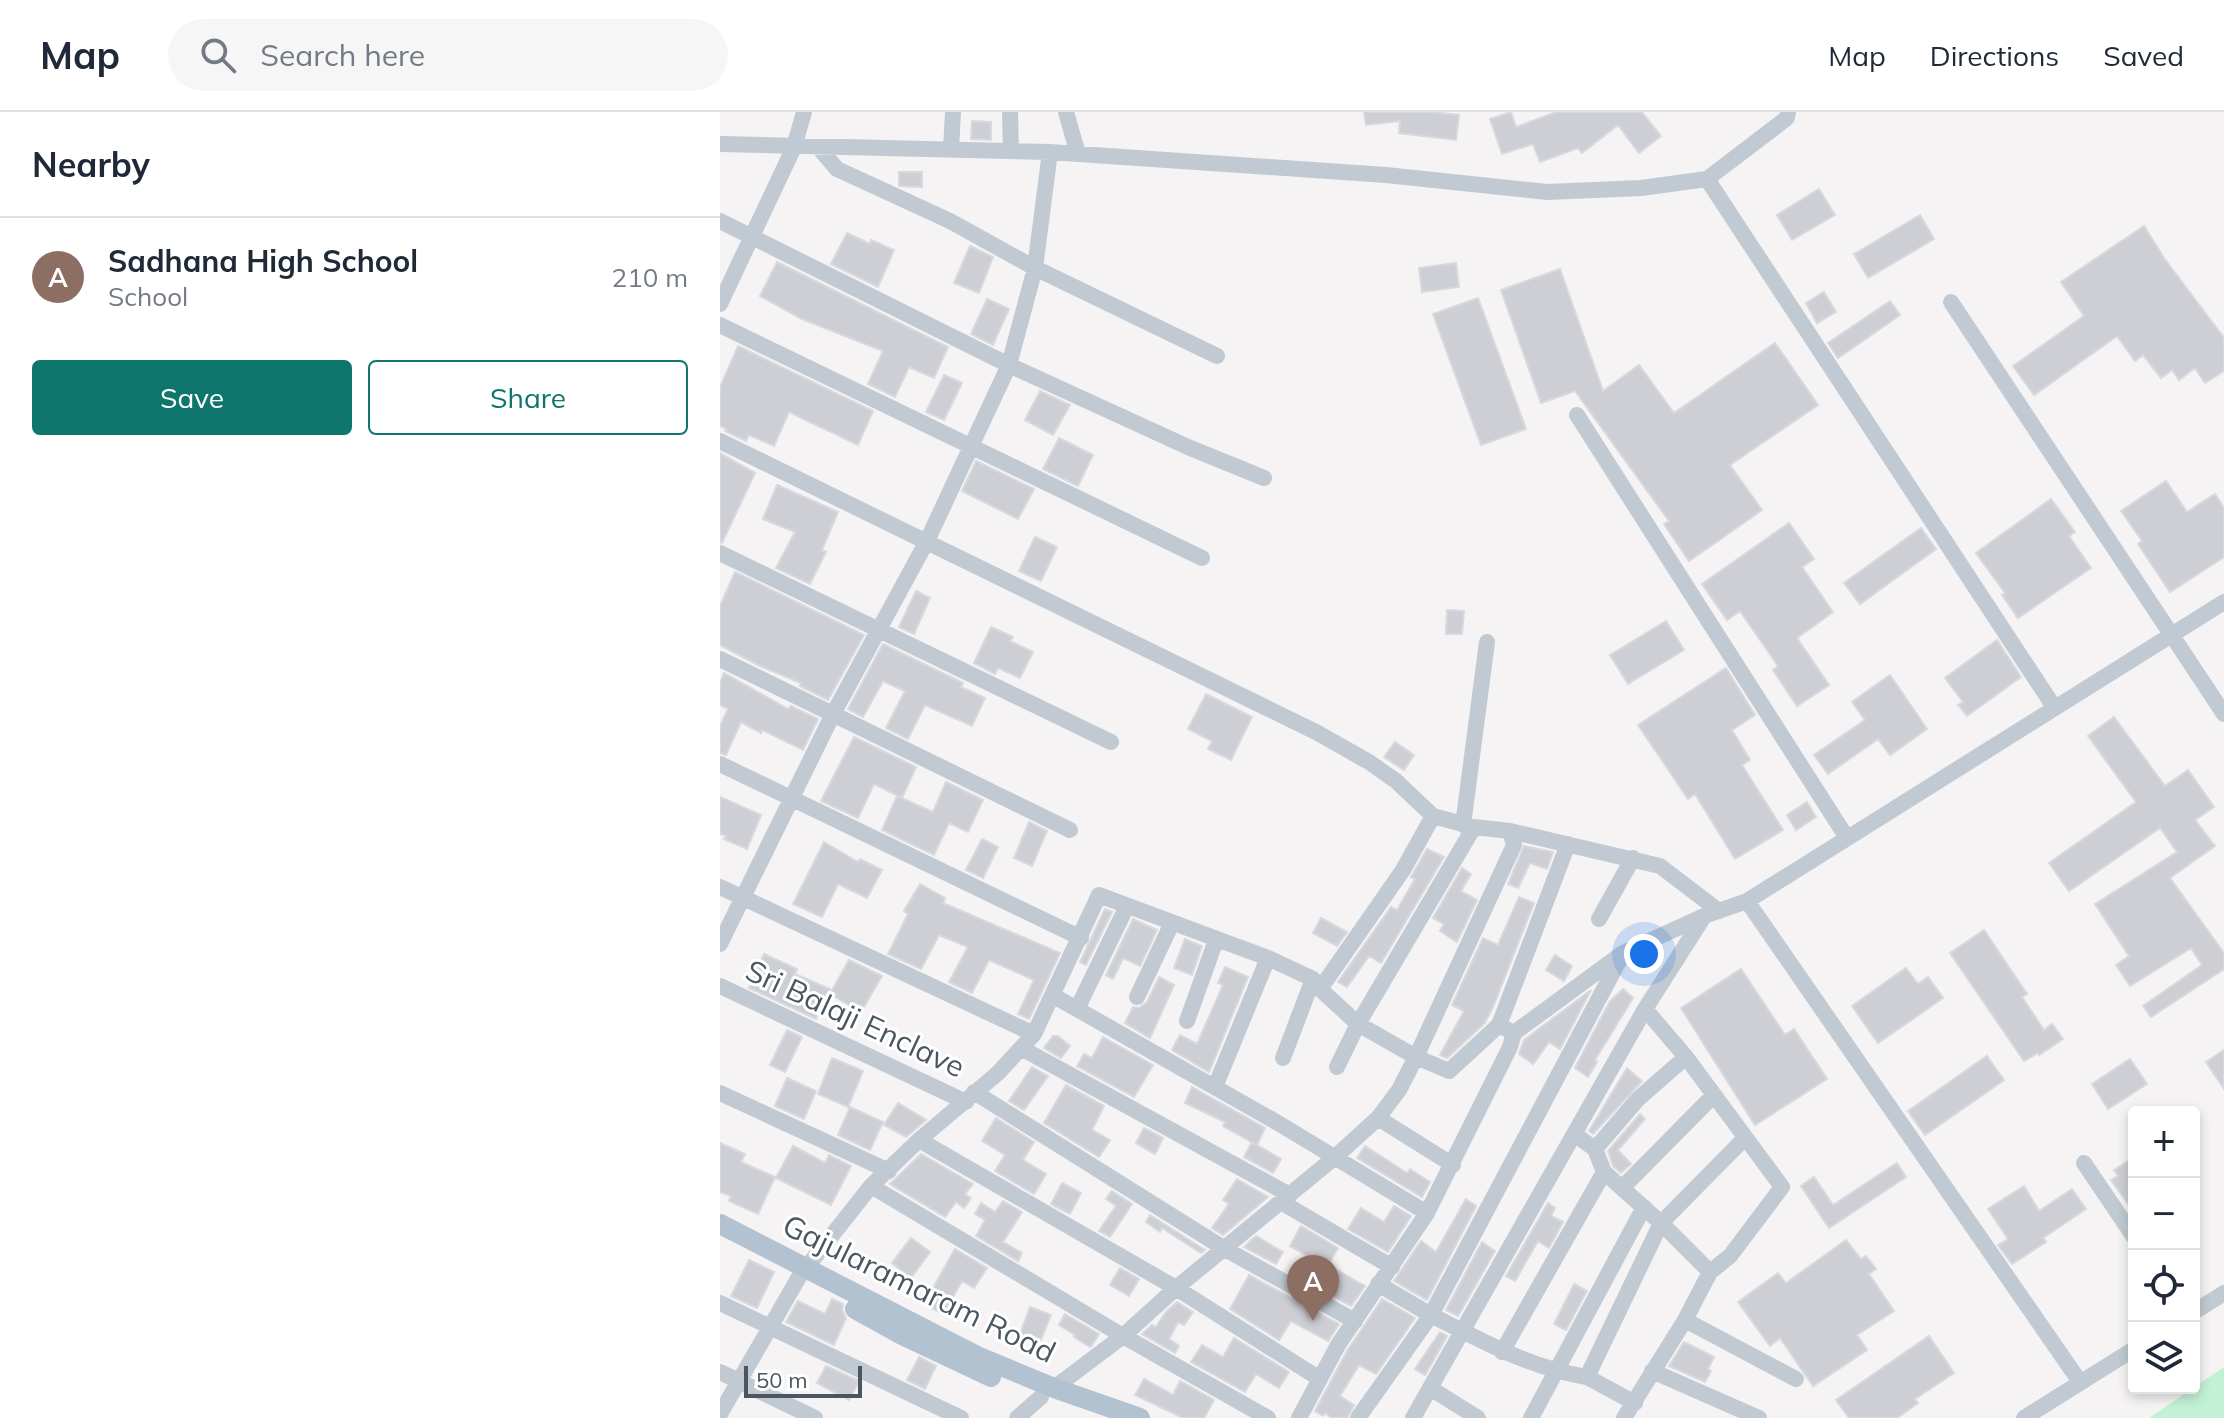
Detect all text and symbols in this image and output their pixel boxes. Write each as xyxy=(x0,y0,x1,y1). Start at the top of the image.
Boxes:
search box xyxy=(168,19,728,91)
text: Map xyxy=(40,31,120,79)
icon: search xyxy=(196,33,240,77)
text: Search here xyxy=(260,36,425,74)
text: Map xyxy=(1828,38,1886,73)
text: Directions xyxy=(1930,38,2059,73)
text: Saved xyxy=(2103,38,2184,73)
text: Nearby xyxy=(32,143,150,186)
text: Sadhana High School xyxy=(108,242,418,280)
text: A xyxy=(48,261,68,294)
text: 210 m xyxy=(612,261,688,294)
text: School xyxy=(108,280,188,313)
button: Save xyxy=(32,360,352,435)
button: Share xyxy=(368,360,688,435)
your location xyxy=(1624,934,1664,974)
street label: Sri Balaji Enclave xyxy=(740,951,971,1085)
map controls xyxy=(2128,1106,2200,1394)
button: + xyxy=(2128,1106,2200,1178)
button: − xyxy=(2128,1178,2200,1250)
street label: Gajularamaram Road xyxy=(777,1205,1062,1371)
button: locate xyxy=(2128,1250,2200,1322)
pin: A xyxy=(1287,1255,1339,1321)
button: layers xyxy=(2128,1322,2200,1394)
scale bar xyxy=(744,1362,862,1398)
text: 50 m xyxy=(756,1366,807,1394)

